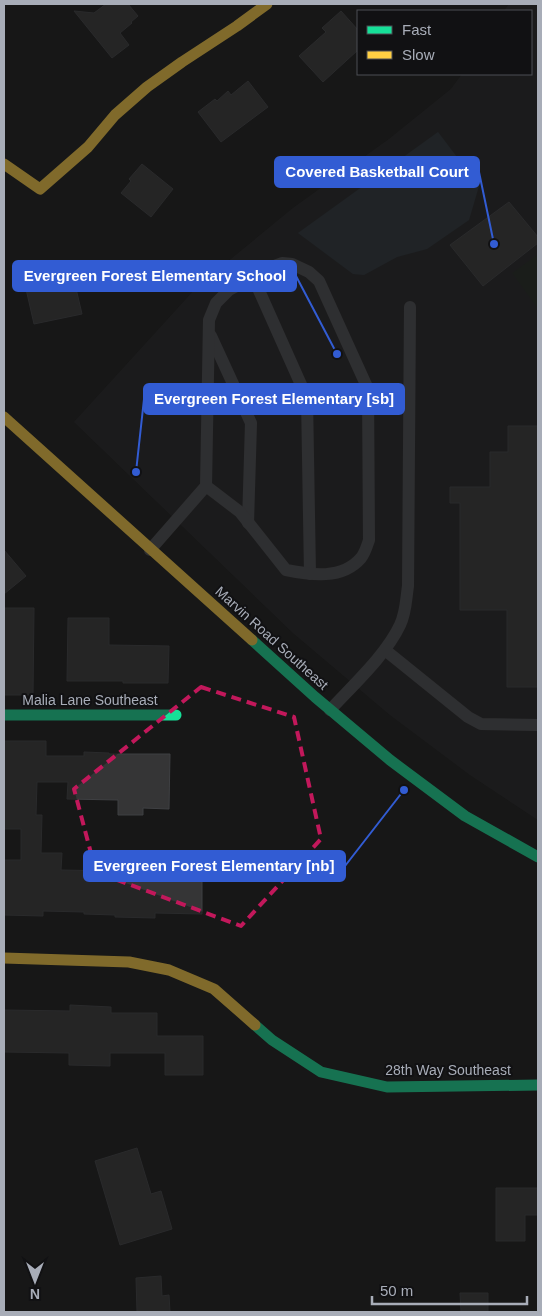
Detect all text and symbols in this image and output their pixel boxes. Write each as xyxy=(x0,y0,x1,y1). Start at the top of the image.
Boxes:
legend xyxy=(357,10,532,75)
text: Fast xyxy=(402,21,432,38)
text: Slow xyxy=(402,46,435,63)
callout: Covered Basketball Court xyxy=(275,157,479,187)
text: Covered Basketball Court xyxy=(285,163,469,180)
callout: Evergreen Forest Elementary School xyxy=(13,261,296,291)
text: Evergreen Forest Elementary School xyxy=(24,267,286,284)
callout: Evergreen Forest Elementary [sb] xyxy=(144,384,404,414)
text: Evergreen Forest Elementary [sb] xyxy=(154,390,394,407)
street label: Marvin Road Southeast xyxy=(212,583,332,693)
street label: Malia Lane Southeast xyxy=(22,692,158,708)
callout: Evergreen Forest Elementary [nb] xyxy=(84,851,345,881)
text: Evergreen Forest Elementary [nb] xyxy=(94,857,334,874)
street label: 28th Way Southeast xyxy=(385,1062,511,1078)
north arrow xyxy=(10,1256,60,1306)
scale bar xyxy=(372,1274,527,1306)
text: 50 m xyxy=(380,1282,413,1299)
text: N xyxy=(30,1286,40,1302)

